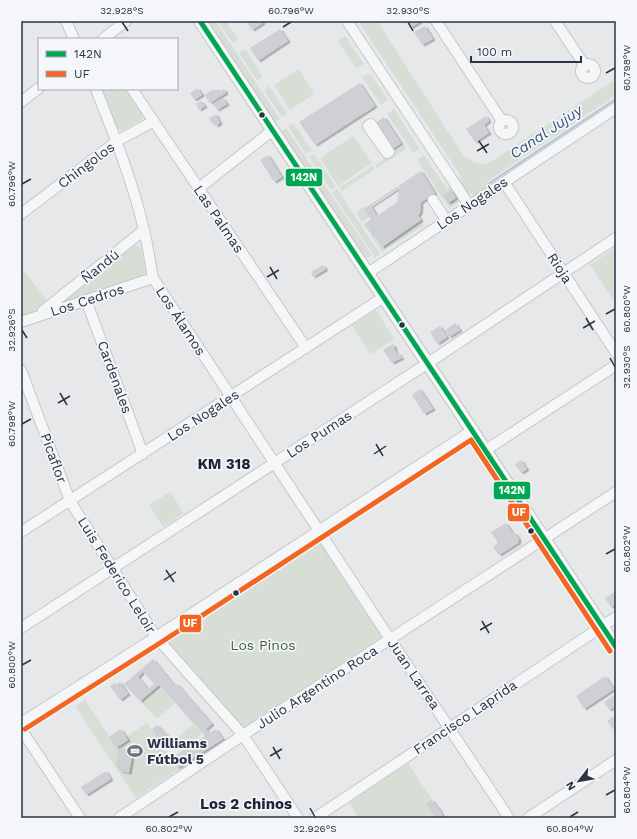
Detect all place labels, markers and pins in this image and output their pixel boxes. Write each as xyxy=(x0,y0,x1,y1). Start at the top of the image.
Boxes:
unlabelled marker xyxy=(257,110,267,120)
unlabelled marker xyxy=(397,320,407,330)
unlabelled marker xyxy=(526,526,536,536)
unlabelled marker xyxy=(231,588,241,598)
place label: Williams Fútbol 5 xyxy=(147,735,208,767)
sports icon: Williams Fútbol 5 xyxy=(126,742,144,760)

